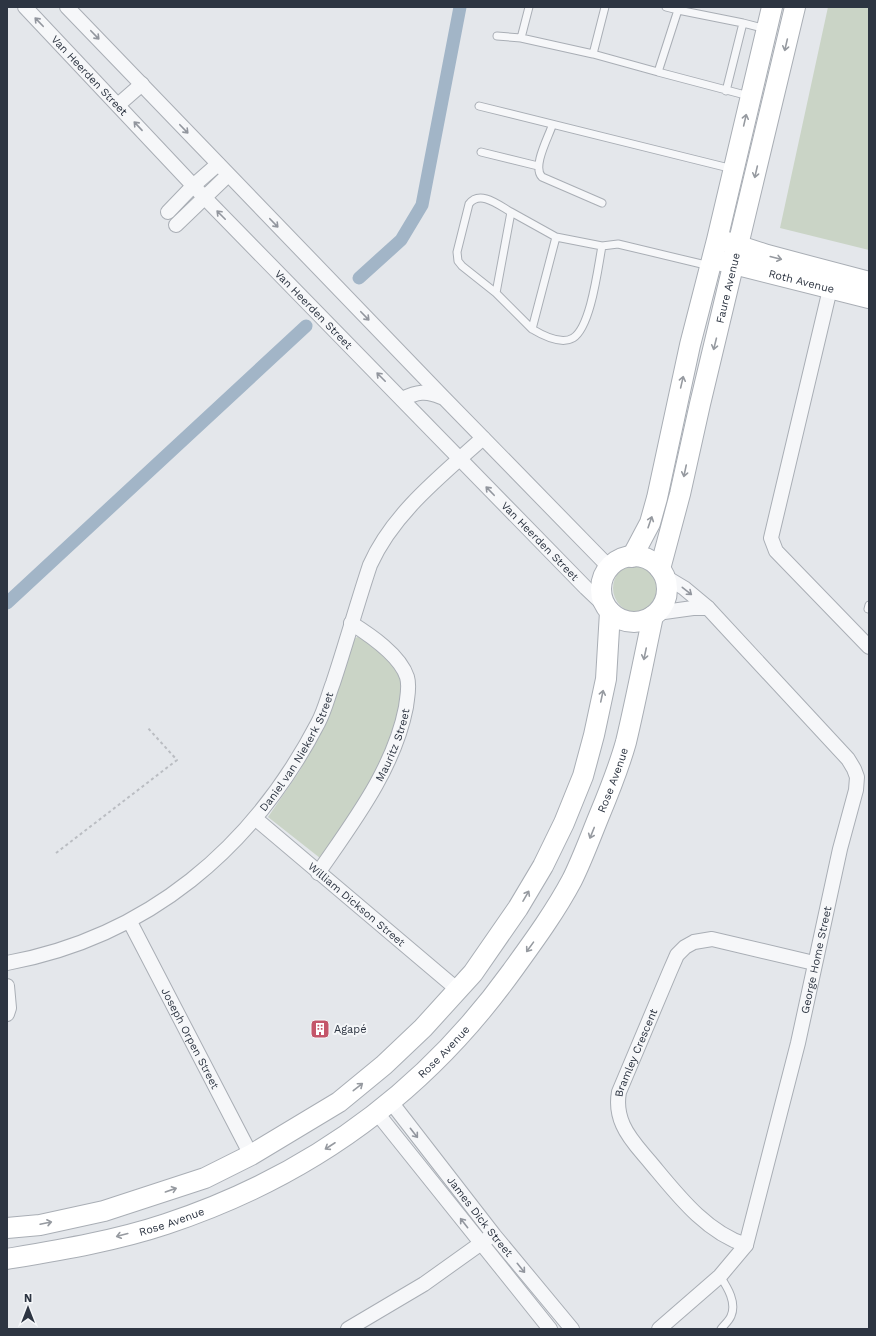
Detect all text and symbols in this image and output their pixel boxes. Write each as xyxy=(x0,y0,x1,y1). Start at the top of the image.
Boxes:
one-way arrow xyxy=(34,17,43,27)
one-way arrow xyxy=(90,30,99,40)
street label: Van Heerden Street xyxy=(48,33,130,119)
one-way arrow xyxy=(781,38,789,51)
one-way arrow xyxy=(741,114,749,127)
one-way arrow xyxy=(133,121,142,131)
one-way arrow xyxy=(180,124,189,134)
one-way arrow xyxy=(752,165,760,178)
one-way arrow xyxy=(216,210,226,220)
one-way arrow xyxy=(270,218,279,228)
street label: Faure Avenue xyxy=(714,252,743,325)
one-way arrow xyxy=(769,255,782,262)
street label: Van Heerden Street xyxy=(272,267,355,352)
street label: Roth Avenue xyxy=(767,267,836,296)
one-way arrow xyxy=(360,311,370,321)
one-way arrow xyxy=(711,337,719,350)
one-way arrow xyxy=(376,372,386,382)
one-way arrow xyxy=(679,376,686,389)
one-way arrow xyxy=(681,464,689,477)
one-way arrow xyxy=(486,486,495,496)
street label: Van Heerden Street xyxy=(498,499,581,584)
one-way arrow xyxy=(647,516,654,529)
one-way arrow xyxy=(681,587,692,595)
one-way arrow xyxy=(641,647,649,660)
street label: Daniel van Niekerk Street xyxy=(257,690,336,814)
one-way arrow xyxy=(599,690,607,703)
street label: Mauritz Street xyxy=(373,707,413,784)
street label: Rose Avenue xyxy=(595,746,631,815)
one-way arrow xyxy=(588,827,596,839)
street label: William Dickson Street xyxy=(305,860,408,950)
one-way arrow xyxy=(522,890,530,902)
street label: George Home Street xyxy=(799,905,835,1015)
one-way arrow xyxy=(526,941,534,952)
street label: Joseph Orpen Street xyxy=(158,986,222,1092)
street label: Bramley Crescent xyxy=(612,1006,661,1098)
building icon: Agapé xyxy=(309,1018,331,1040)
place label: Agapé xyxy=(334,1023,367,1036)
street label: Rose Avenue xyxy=(415,1023,472,1081)
one-way arrow xyxy=(352,1083,363,1091)
one-way arrow xyxy=(410,1128,419,1139)
one-way arrow xyxy=(324,1142,336,1150)
street label: James Dick Street xyxy=(444,1174,516,1260)
one-way arrow xyxy=(165,1185,177,1193)
street label: Rose Avenue xyxy=(138,1205,206,1239)
one-way arrow xyxy=(459,1217,468,1228)
one-way arrow xyxy=(39,1219,52,1227)
one-way arrow xyxy=(116,1232,129,1240)
one-way arrow xyxy=(517,1262,526,1273)
north arrow xyxy=(8,1288,48,1328)
text: N xyxy=(24,1292,32,1305)

